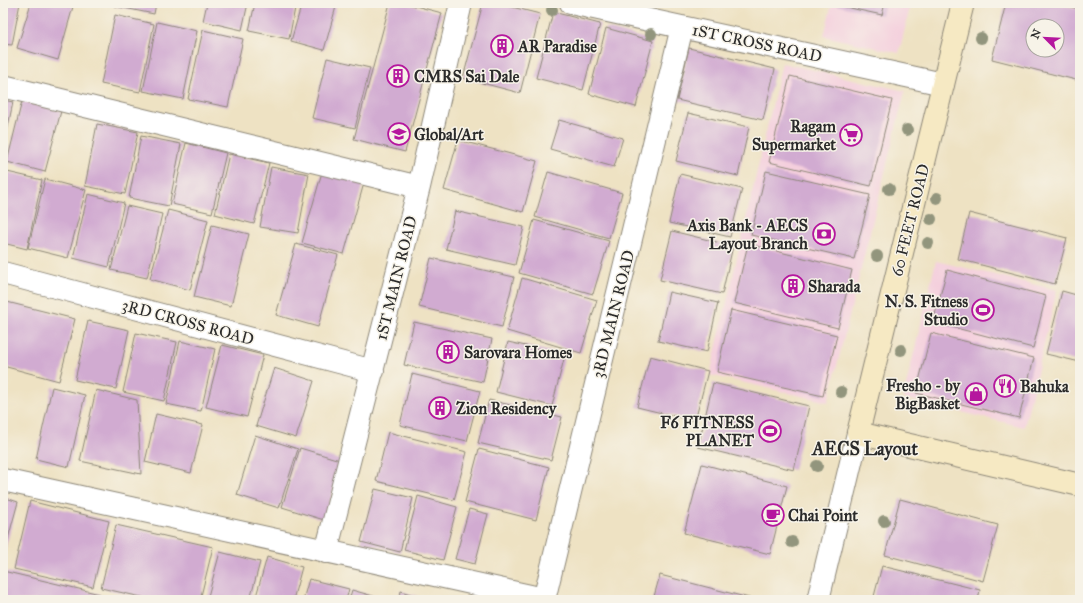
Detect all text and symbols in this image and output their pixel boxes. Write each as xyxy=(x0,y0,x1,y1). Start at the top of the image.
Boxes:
north arrow xyxy=(1025,18,1065,58)
street label: 1ST CROSS ROAD xyxy=(690,20,824,66)
text: N xyxy=(1028,27,1044,41)
building icon: AR Paradise xyxy=(489,33,515,59)
place label: AR Paradise xyxy=(517,37,597,56)
building icon: CMRS Sai Dale xyxy=(385,63,411,89)
place label: CMRS Sai Dale xyxy=(414,67,520,86)
place label: Ragam Supermarket xyxy=(752,117,837,155)
school or university icon: Global/Art xyxy=(386,121,412,147)
supermarket icon: Ragam Supermarket xyxy=(838,122,864,148)
place label: Global/Art xyxy=(414,125,484,144)
street label: 60 FEET ROAD xyxy=(887,162,933,278)
street label: 1ST MAIN ROAD xyxy=(371,214,421,342)
place label: Axis Bank - AECS Layout Branch xyxy=(686,216,808,254)
bank icon: Axis Bank - AECS Layout Branch xyxy=(811,221,837,247)
street label: 3RD MAIN ROAD xyxy=(588,248,638,380)
building icon: Sharada xyxy=(780,273,806,299)
place label: Sharada xyxy=(808,277,862,296)
place label: N. S. Fitness Studio xyxy=(885,292,968,329)
street label: 3RD CROSS ROAD xyxy=(120,295,256,349)
sports icon: N. S. Fitness Studio xyxy=(970,297,996,323)
building icon: Sarovara Homes xyxy=(435,339,461,365)
place label: Sarovara Homes xyxy=(464,343,572,362)
restaurant icon: Bahuka xyxy=(992,373,1018,399)
place label: Fresho - by BigBasket xyxy=(886,376,961,414)
place label: Bahuka xyxy=(1020,377,1070,396)
shop icon: Fresho - by BigBasket xyxy=(963,381,989,407)
building icon: Zion Residency xyxy=(427,395,453,421)
place label: Zion Residency xyxy=(456,399,558,419)
place label: F6 FITNESS PLANET xyxy=(660,413,754,450)
sports icon: F6 FITNESS PLANET xyxy=(757,418,783,444)
district label: AECS Layout xyxy=(811,438,918,461)
cafe icon: Chai Point xyxy=(760,502,786,528)
place label: Chai Point xyxy=(788,506,858,525)

